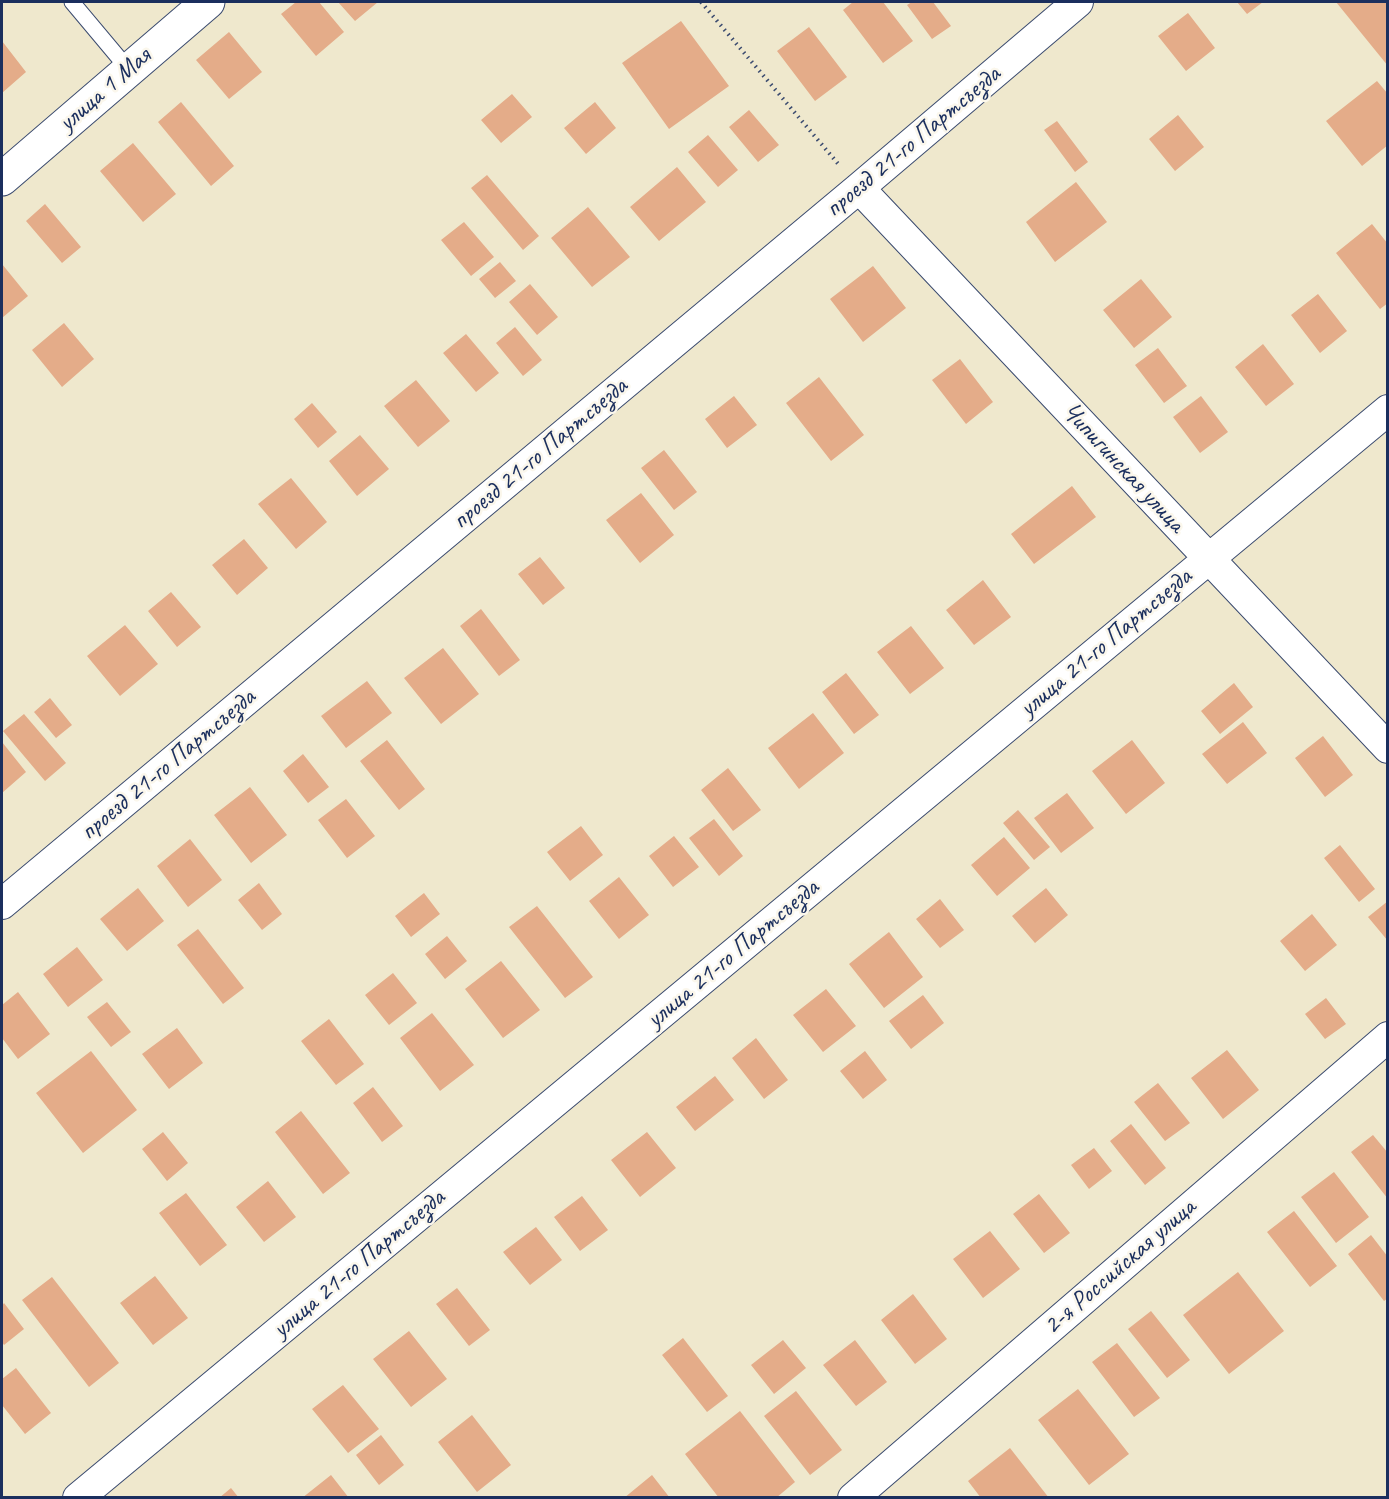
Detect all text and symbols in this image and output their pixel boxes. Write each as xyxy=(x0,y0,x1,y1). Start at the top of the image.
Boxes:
street label: улица 1 Мая xyxy=(52,41,158,139)
street label: проезд 21-го Партсъезда xyxy=(819,59,1007,225)
street label: проезд 21-го Партсъезда xyxy=(446,371,634,537)
street label: Чипигинская улица xyxy=(1055,397,1191,539)
street label: улица 21-го Партсъезда xyxy=(1013,562,1199,724)
street label: проезд 21-го Партсъезда xyxy=(74,682,262,848)
street label: улица 21-го Партсъезда xyxy=(640,873,826,1035)
street label: улица 21-го Партсъезда xyxy=(266,1183,452,1345)
street label: 2-я Российская улица xyxy=(1037,1192,1203,1342)

